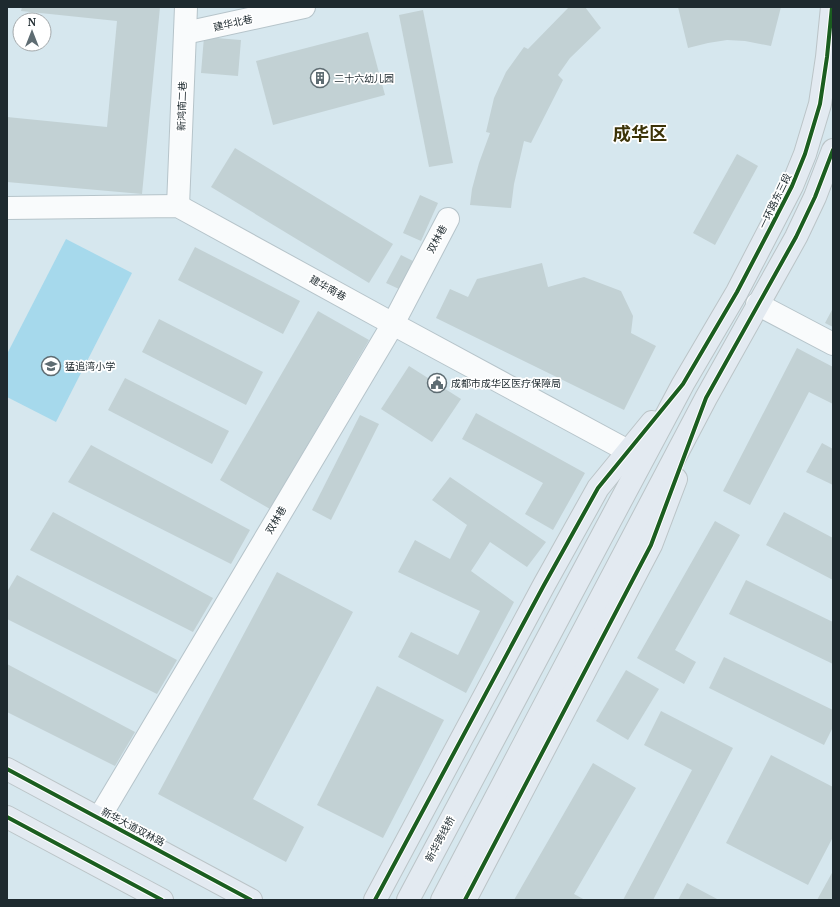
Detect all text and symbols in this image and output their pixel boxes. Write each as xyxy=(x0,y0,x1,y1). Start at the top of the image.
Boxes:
north arrow xyxy=(12,12,52,52)
street label: 建华北巷 xyxy=(212,12,254,34)
text: N xyxy=(28,15,37,29)
building icon: 二十六幼儿园 xyxy=(309,67,331,89)
place label: 二十六幼儿园 xyxy=(334,72,394,85)
street label: 新鸿南二巷 xyxy=(175,81,189,131)
district label: 成华区 xyxy=(613,121,667,145)
street label: 一环路东三段 xyxy=(756,171,794,231)
street label: 双林巷 xyxy=(424,223,450,255)
street label: 建华南巷 xyxy=(307,273,349,303)
school or university icon: 猛追湾小学 xyxy=(40,355,62,377)
place label: 猛追湾小学 xyxy=(65,360,115,373)
public building icon: 成都市成华区医疗保障局 xyxy=(426,372,448,394)
place label: 成都市成华区医疗保障局 xyxy=(451,377,561,390)
street label: 双林巷 xyxy=(263,504,289,536)
street label: 新华大道双林路 xyxy=(99,805,167,849)
street label: 新华跨线桥 xyxy=(423,814,457,864)

